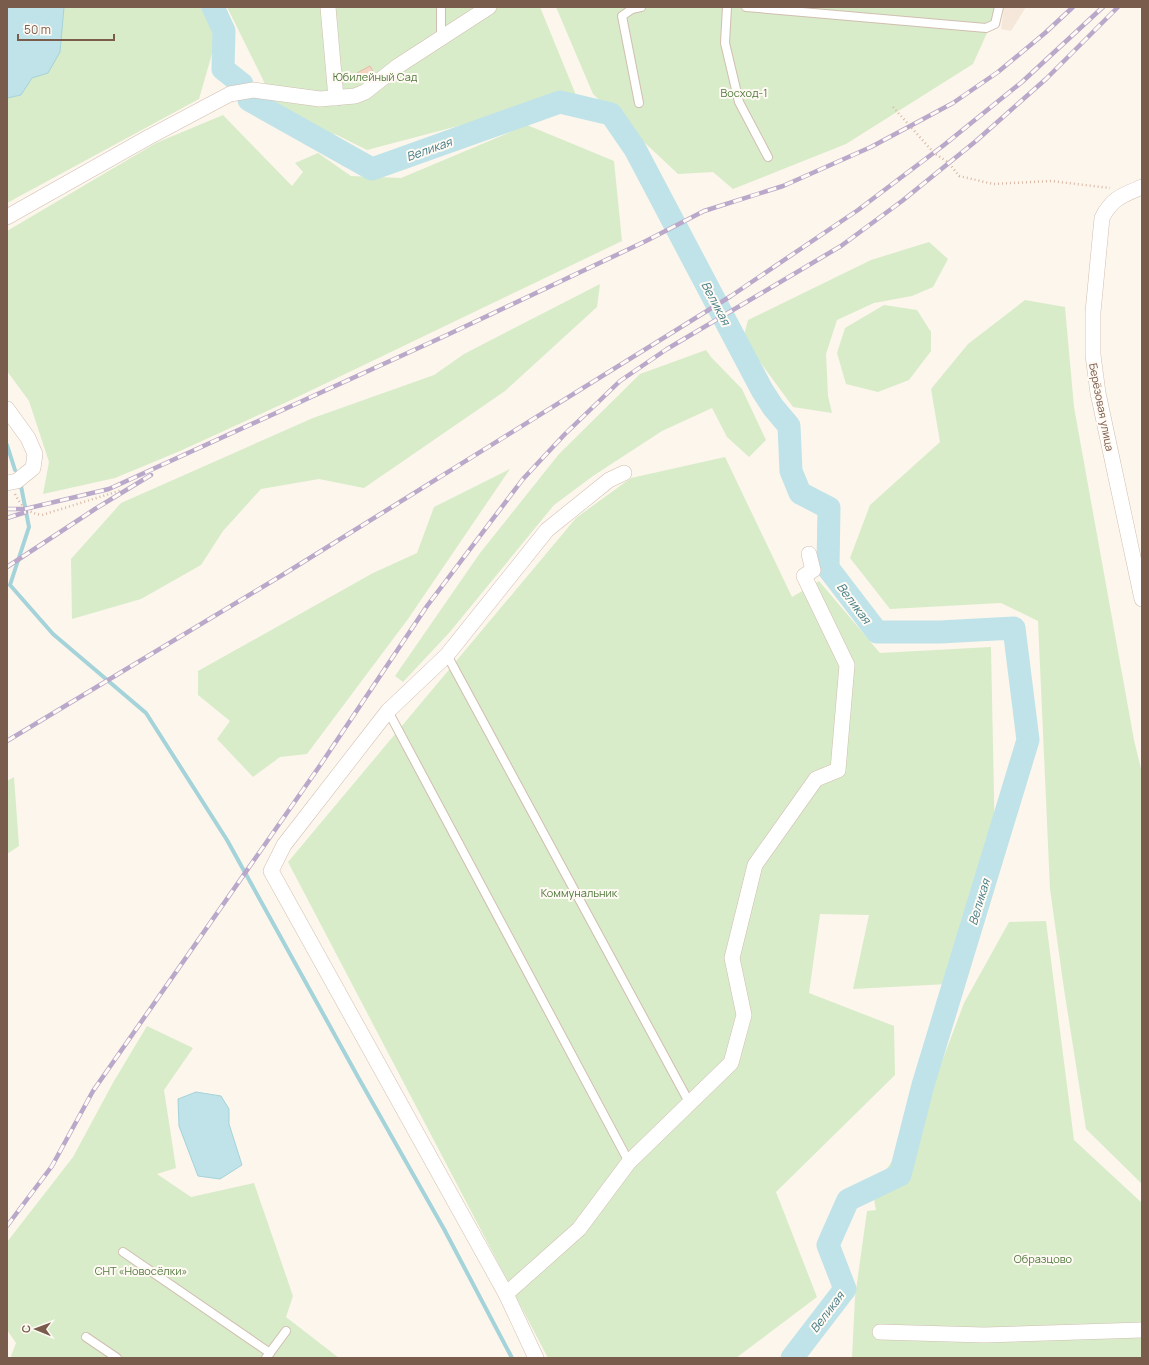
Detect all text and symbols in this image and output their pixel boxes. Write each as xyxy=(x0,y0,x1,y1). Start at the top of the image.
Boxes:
scale bar xyxy=(18,16,114,42)
text: 50 m xyxy=(24,21,51,38)
park label: Юбилейный Сад xyxy=(333,69,418,84)
park label: Восход-1 xyxy=(721,85,767,100)
water label: Великая xyxy=(404,132,455,165)
water label: Великая xyxy=(697,278,735,329)
street label: Берёзовая улица xyxy=(1086,362,1118,452)
water label: Великая xyxy=(833,579,876,628)
water label: Великая xyxy=(964,876,994,927)
park label: Коммунальник xyxy=(541,885,618,900)
park label: Образцово xyxy=(1014,1251,1073,1266)
park label: СНТ «Новосёлки» xyxy=(95,1263,187,1278)
water label: Великая xyxy=(806,1287,849,1336)
north arrow xyxy=(16,1309,56,1349)
text: С xyxy=(18,1325,33,1333)

